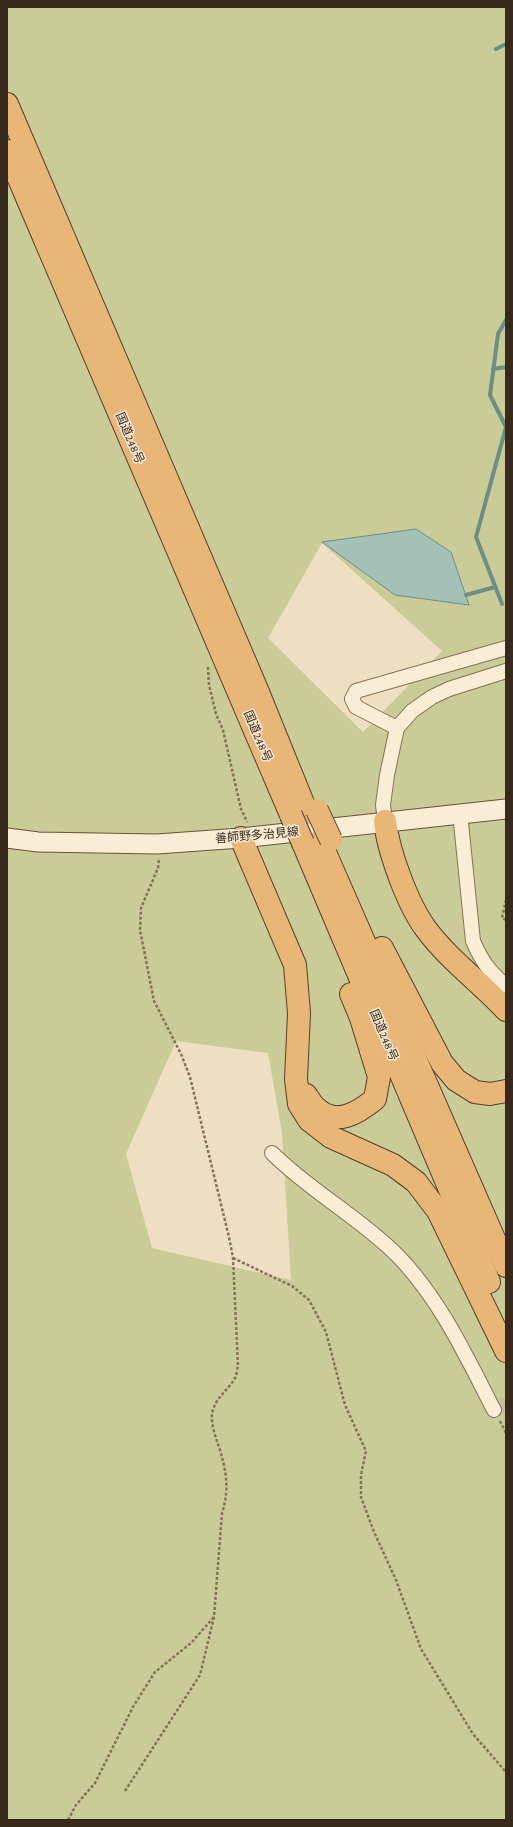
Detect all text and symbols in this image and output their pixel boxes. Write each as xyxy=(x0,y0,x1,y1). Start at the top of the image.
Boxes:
street label: 国道248号 xyxy=(113,410,147,466)
street label: 国道248号 xyxy=(241,708,275,764)
street label: 善師野多治見線 xyxy=(215,824,299,846)
street label: 国道248号 xyxy=(367,1007,401,1063)

